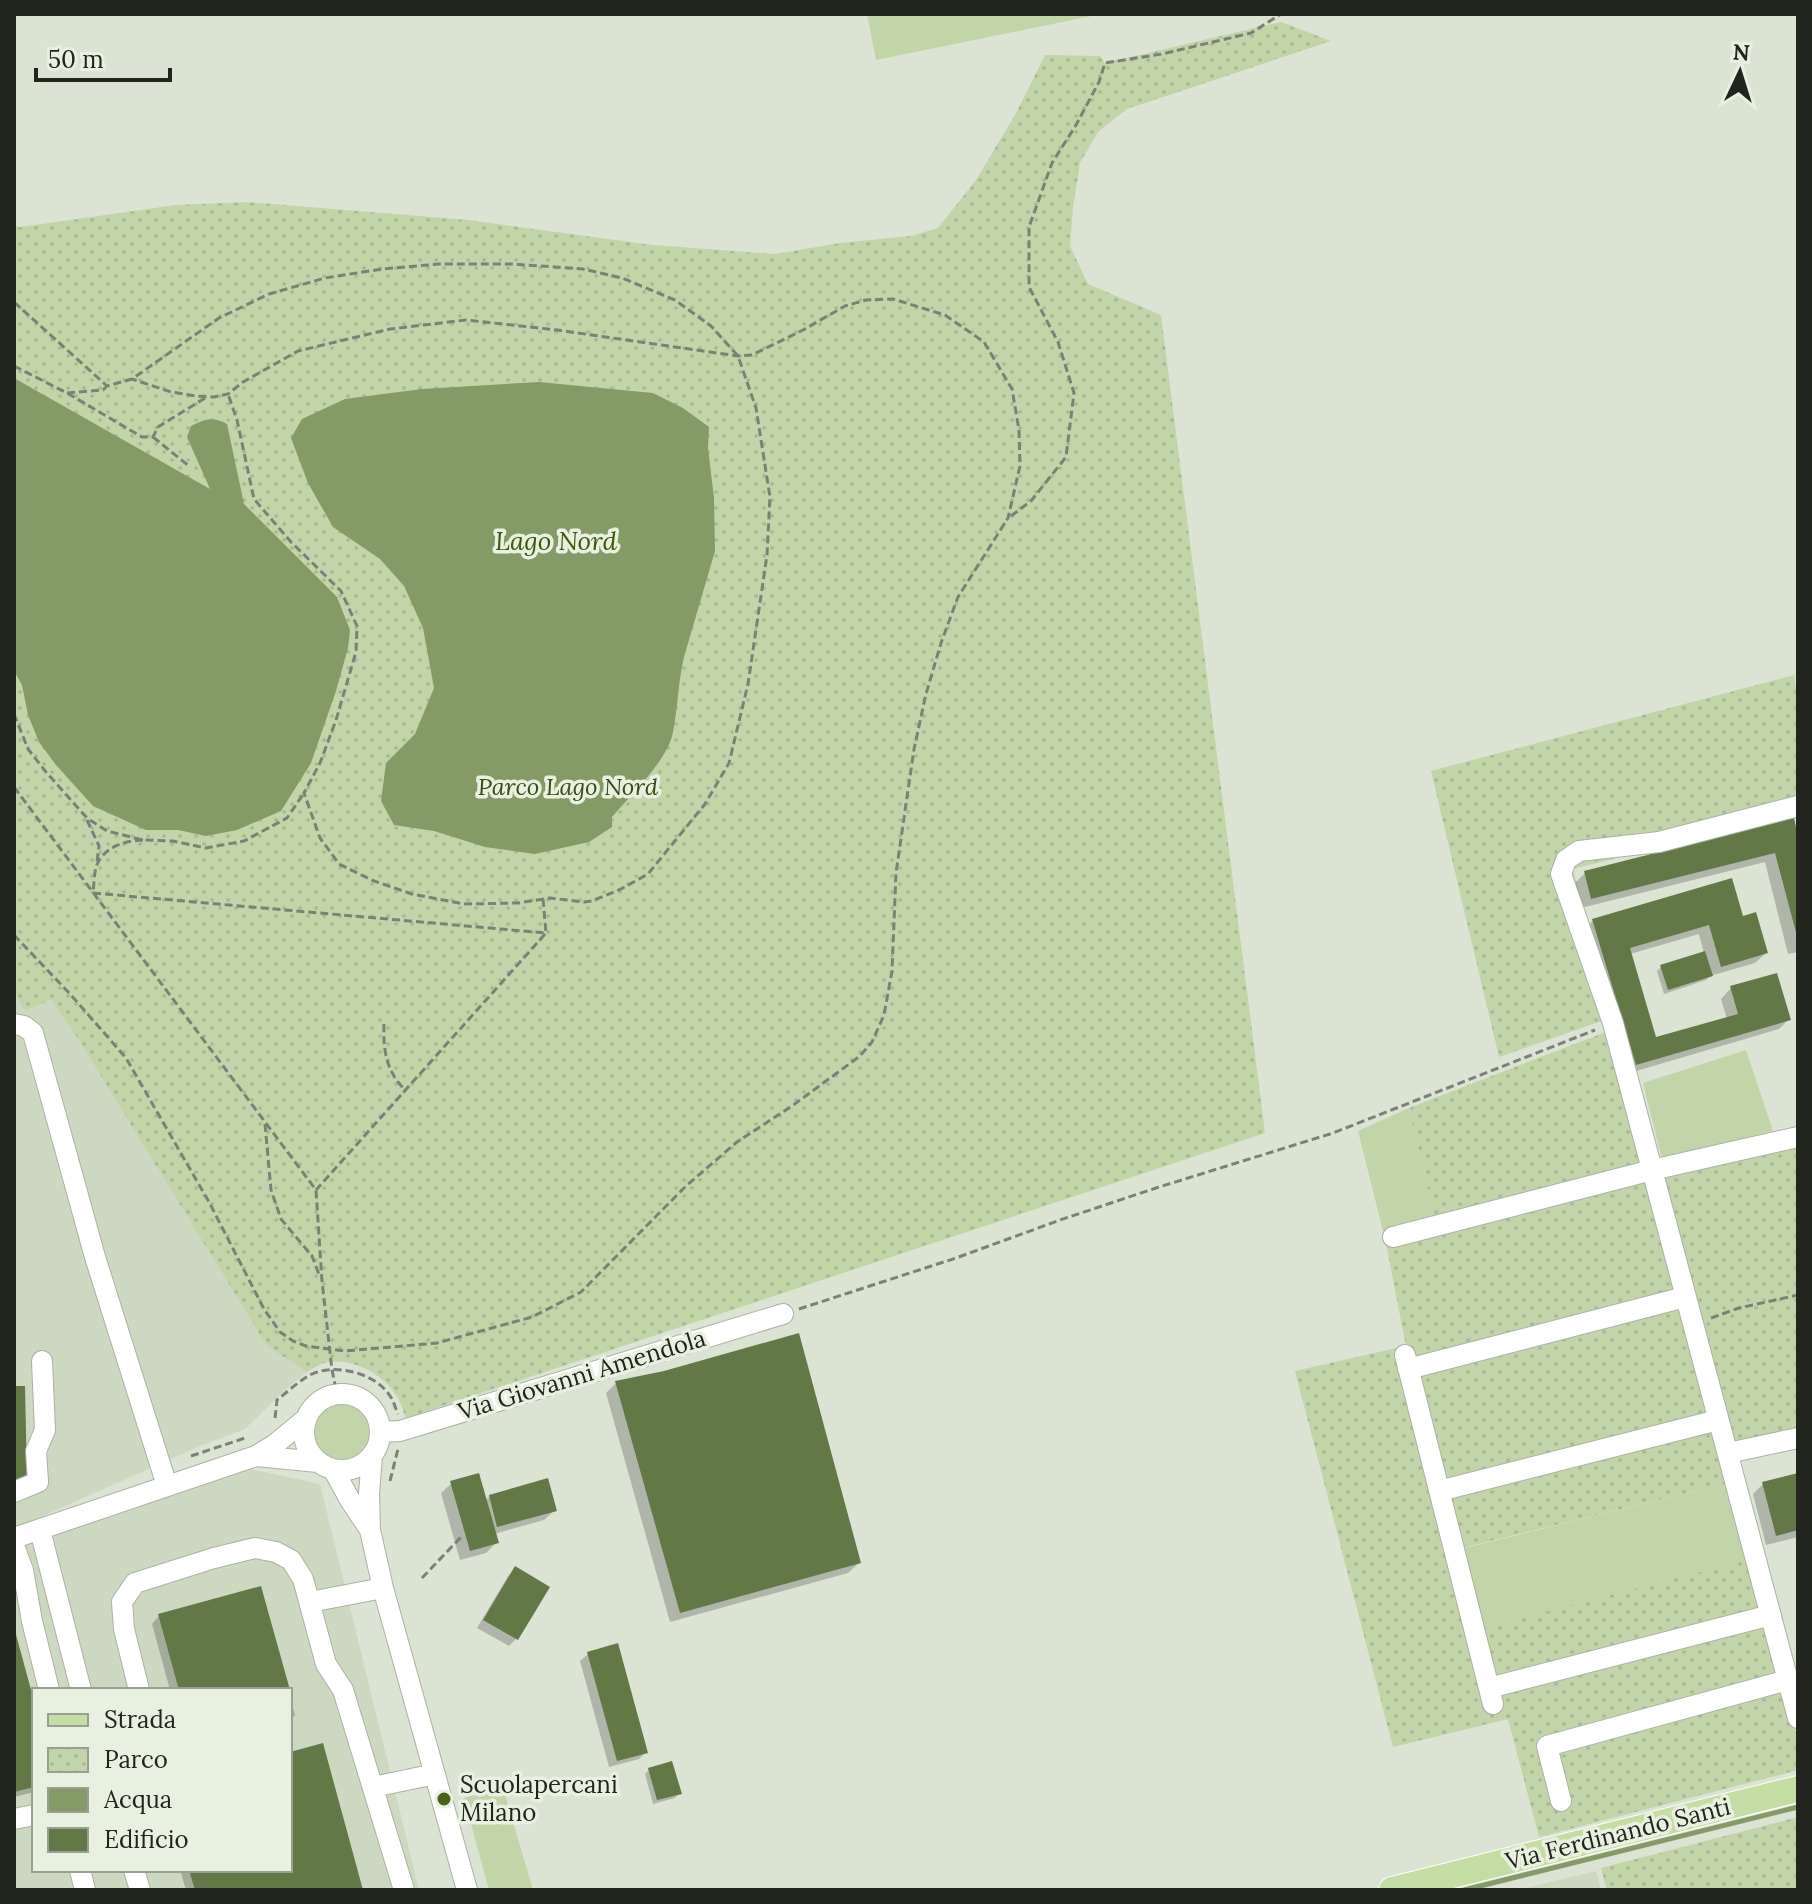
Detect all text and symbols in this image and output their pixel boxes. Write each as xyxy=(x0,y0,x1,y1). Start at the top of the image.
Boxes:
scale bar xyxy=(36,32,170,82)
north arrow xyxy=(1700,32,1780,112)
text: N xyxy=(1732,37,1751,67)
text: 50 m xyxy=(48,44,104,75)
water label: Lago Nord xyxy=(495,524,618,557)
park label: Parco Lago Nord xyxy=(478,771,659,802)
street label: Via Giovanni Amendola xyxy=(453,1322,710,1427)
legend xyxy=(32,1688,292,1872)
text: Strada xyxy=(104,1704,176,1735)
text: Parco xyxy=(104,1744,168,1775)
place label: Scuolapercani Milano xyxy=(460,1769,618,1828)
text: Acqua xyxy=(103,1784,172,1815)
marker: Scuolapercani Milano xyxy=(435,1790,453,1808)
street label: Via Ferdinando Santi xyxy=(1501,1791,1733,1877)
text: Edificio xyxy=(104,1824,189,1855)

